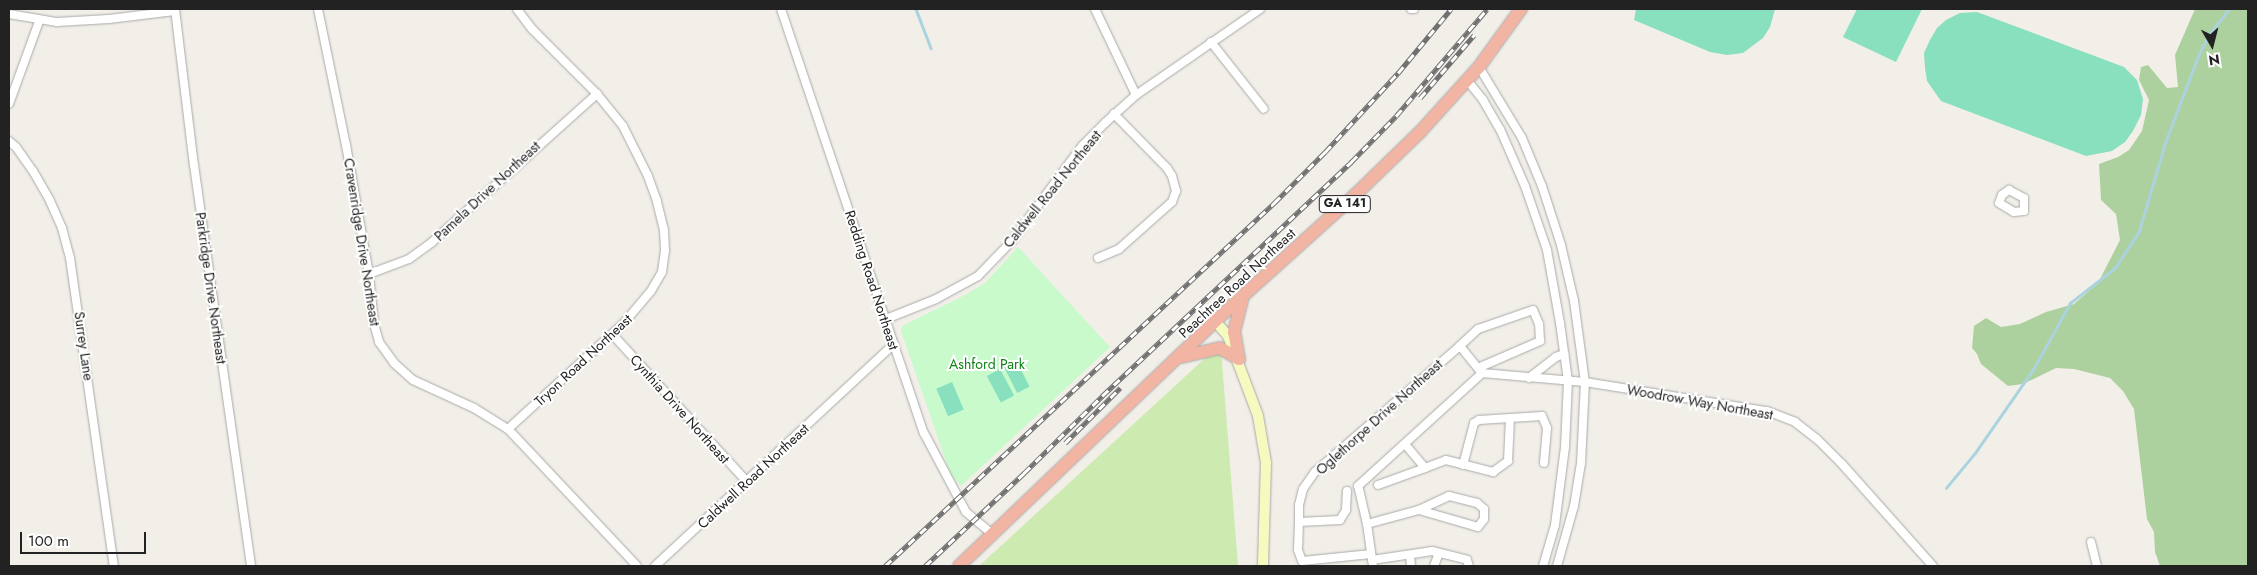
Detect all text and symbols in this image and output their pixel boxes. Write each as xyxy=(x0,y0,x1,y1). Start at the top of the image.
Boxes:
north arrow xyxy=(2187,20,2237,70)
text: N xyxy=(2207,49,2221,71)
street label: Caldwell Road Northeast xyxy=(1000,127,1104,251)
street label: Pamela Drive Northeast xyxy=(431,138,543,244)
street label: Cravenridge Drive Northeast xyxy=(340,157,384,327)
road number: GA 141 xyxy=(1319,194,1371,213)
street label: Redding Road Northeast xyxy=(842,208,902,352)
street label: Parkridge Drive Northeast xyxy=(192,211,230,365)
street label: Peachtree Road Northeast xyxy=(1175,225,1299,341)
street label: Surrey Lane xyxy=(71,310,97,382)
street label: Tryon Road Northeast xyxy=(531,311,635,409)
street label: Cynthia Drive Northeast xyxy=(627,351,733,467)
park label: Ashford Park xyxy=(949,356,1025,372)
street label: Oglethorpe Drive Northeast xyxy=(1312,356,1446,478)
street label: Woodrow Way Northeast xyxy=(1626,381,1774,423)
street label: Caldwell Road Northeast xyxy=(694,420,812,532)
scale bar xyxy=(22,522,149,554)
text: 100 m xyxy=(28,530,69,552)

